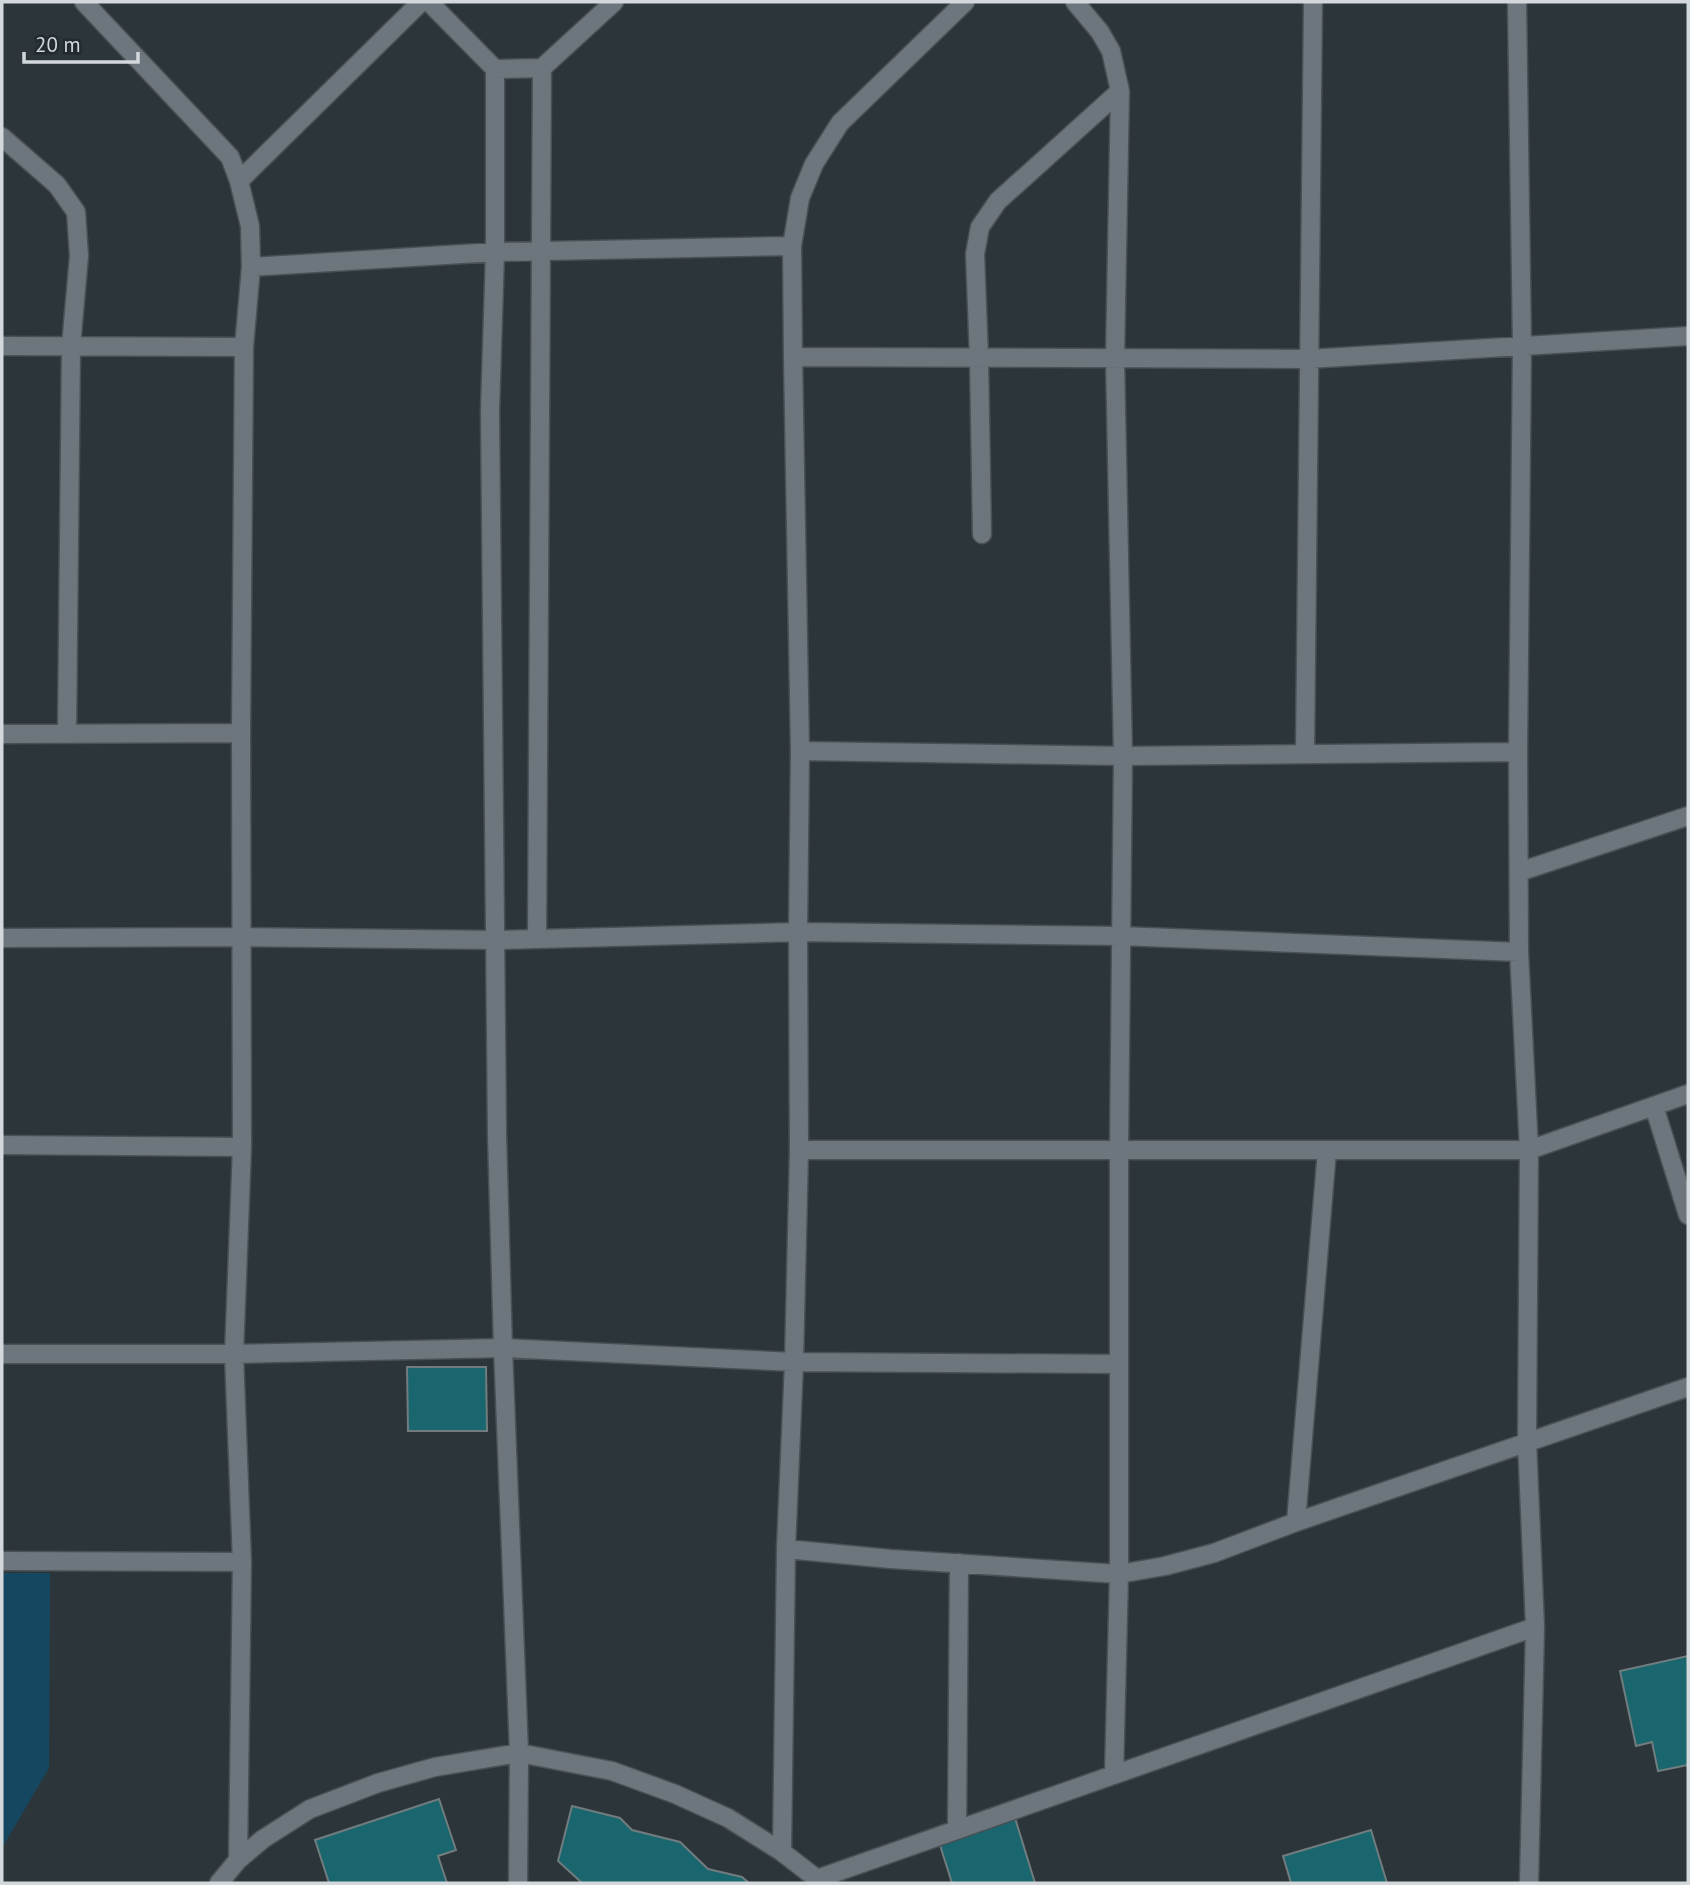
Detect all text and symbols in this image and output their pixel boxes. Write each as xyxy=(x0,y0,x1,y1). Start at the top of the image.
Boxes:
scale bar xyxy=(24,21,138,65)
text: 20 m xyxy=(35,31,81,58)

